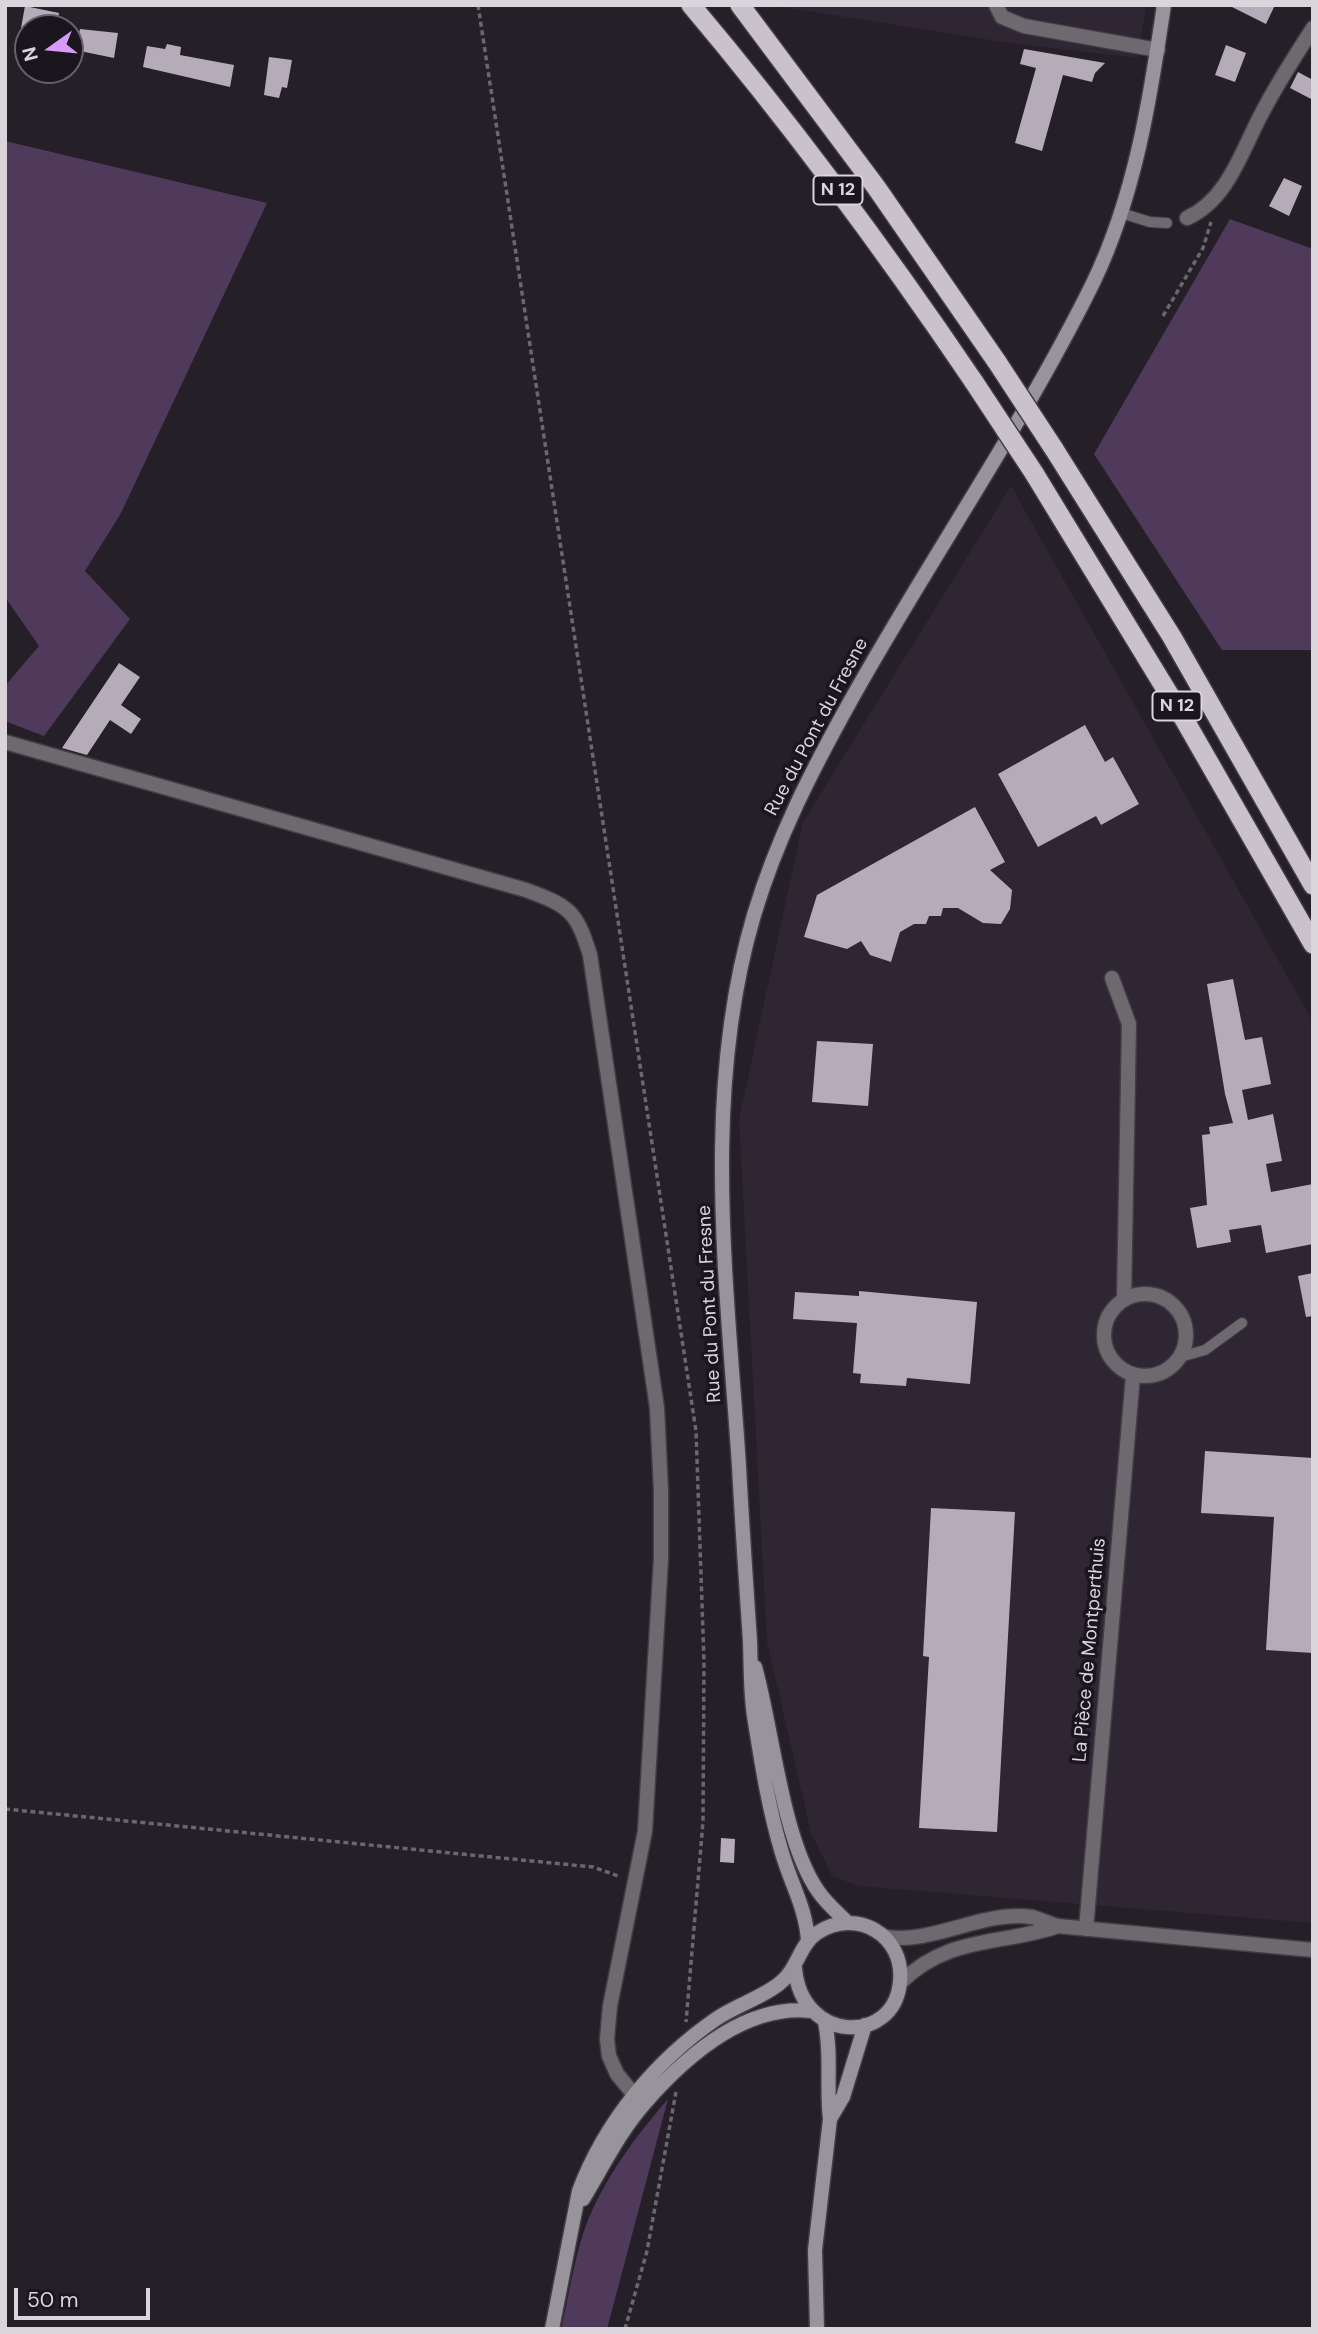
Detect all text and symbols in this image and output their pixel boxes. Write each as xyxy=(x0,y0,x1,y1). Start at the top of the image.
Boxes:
north arrow xyxy=(14,14,84,84)
text: N xyxy=(16,44,44,64)
road number: N 12 xyxy=(814,176,862,204)
street label: Rue du Pont du Fresne xyxy=(761,634,873,820)
road number: N 12 xyxy=(1152,692,1202,720)
street label: Rue du Pont du Fresne xyxy=(693,1205,727,1403)
street label: La Pièce de Montperthuis xyxy=(1069,1537,1111,1763)
scale bar xyxy=(18,2274,154,2318)
text: 50 m xyxy=(27,2286,78,2314)

